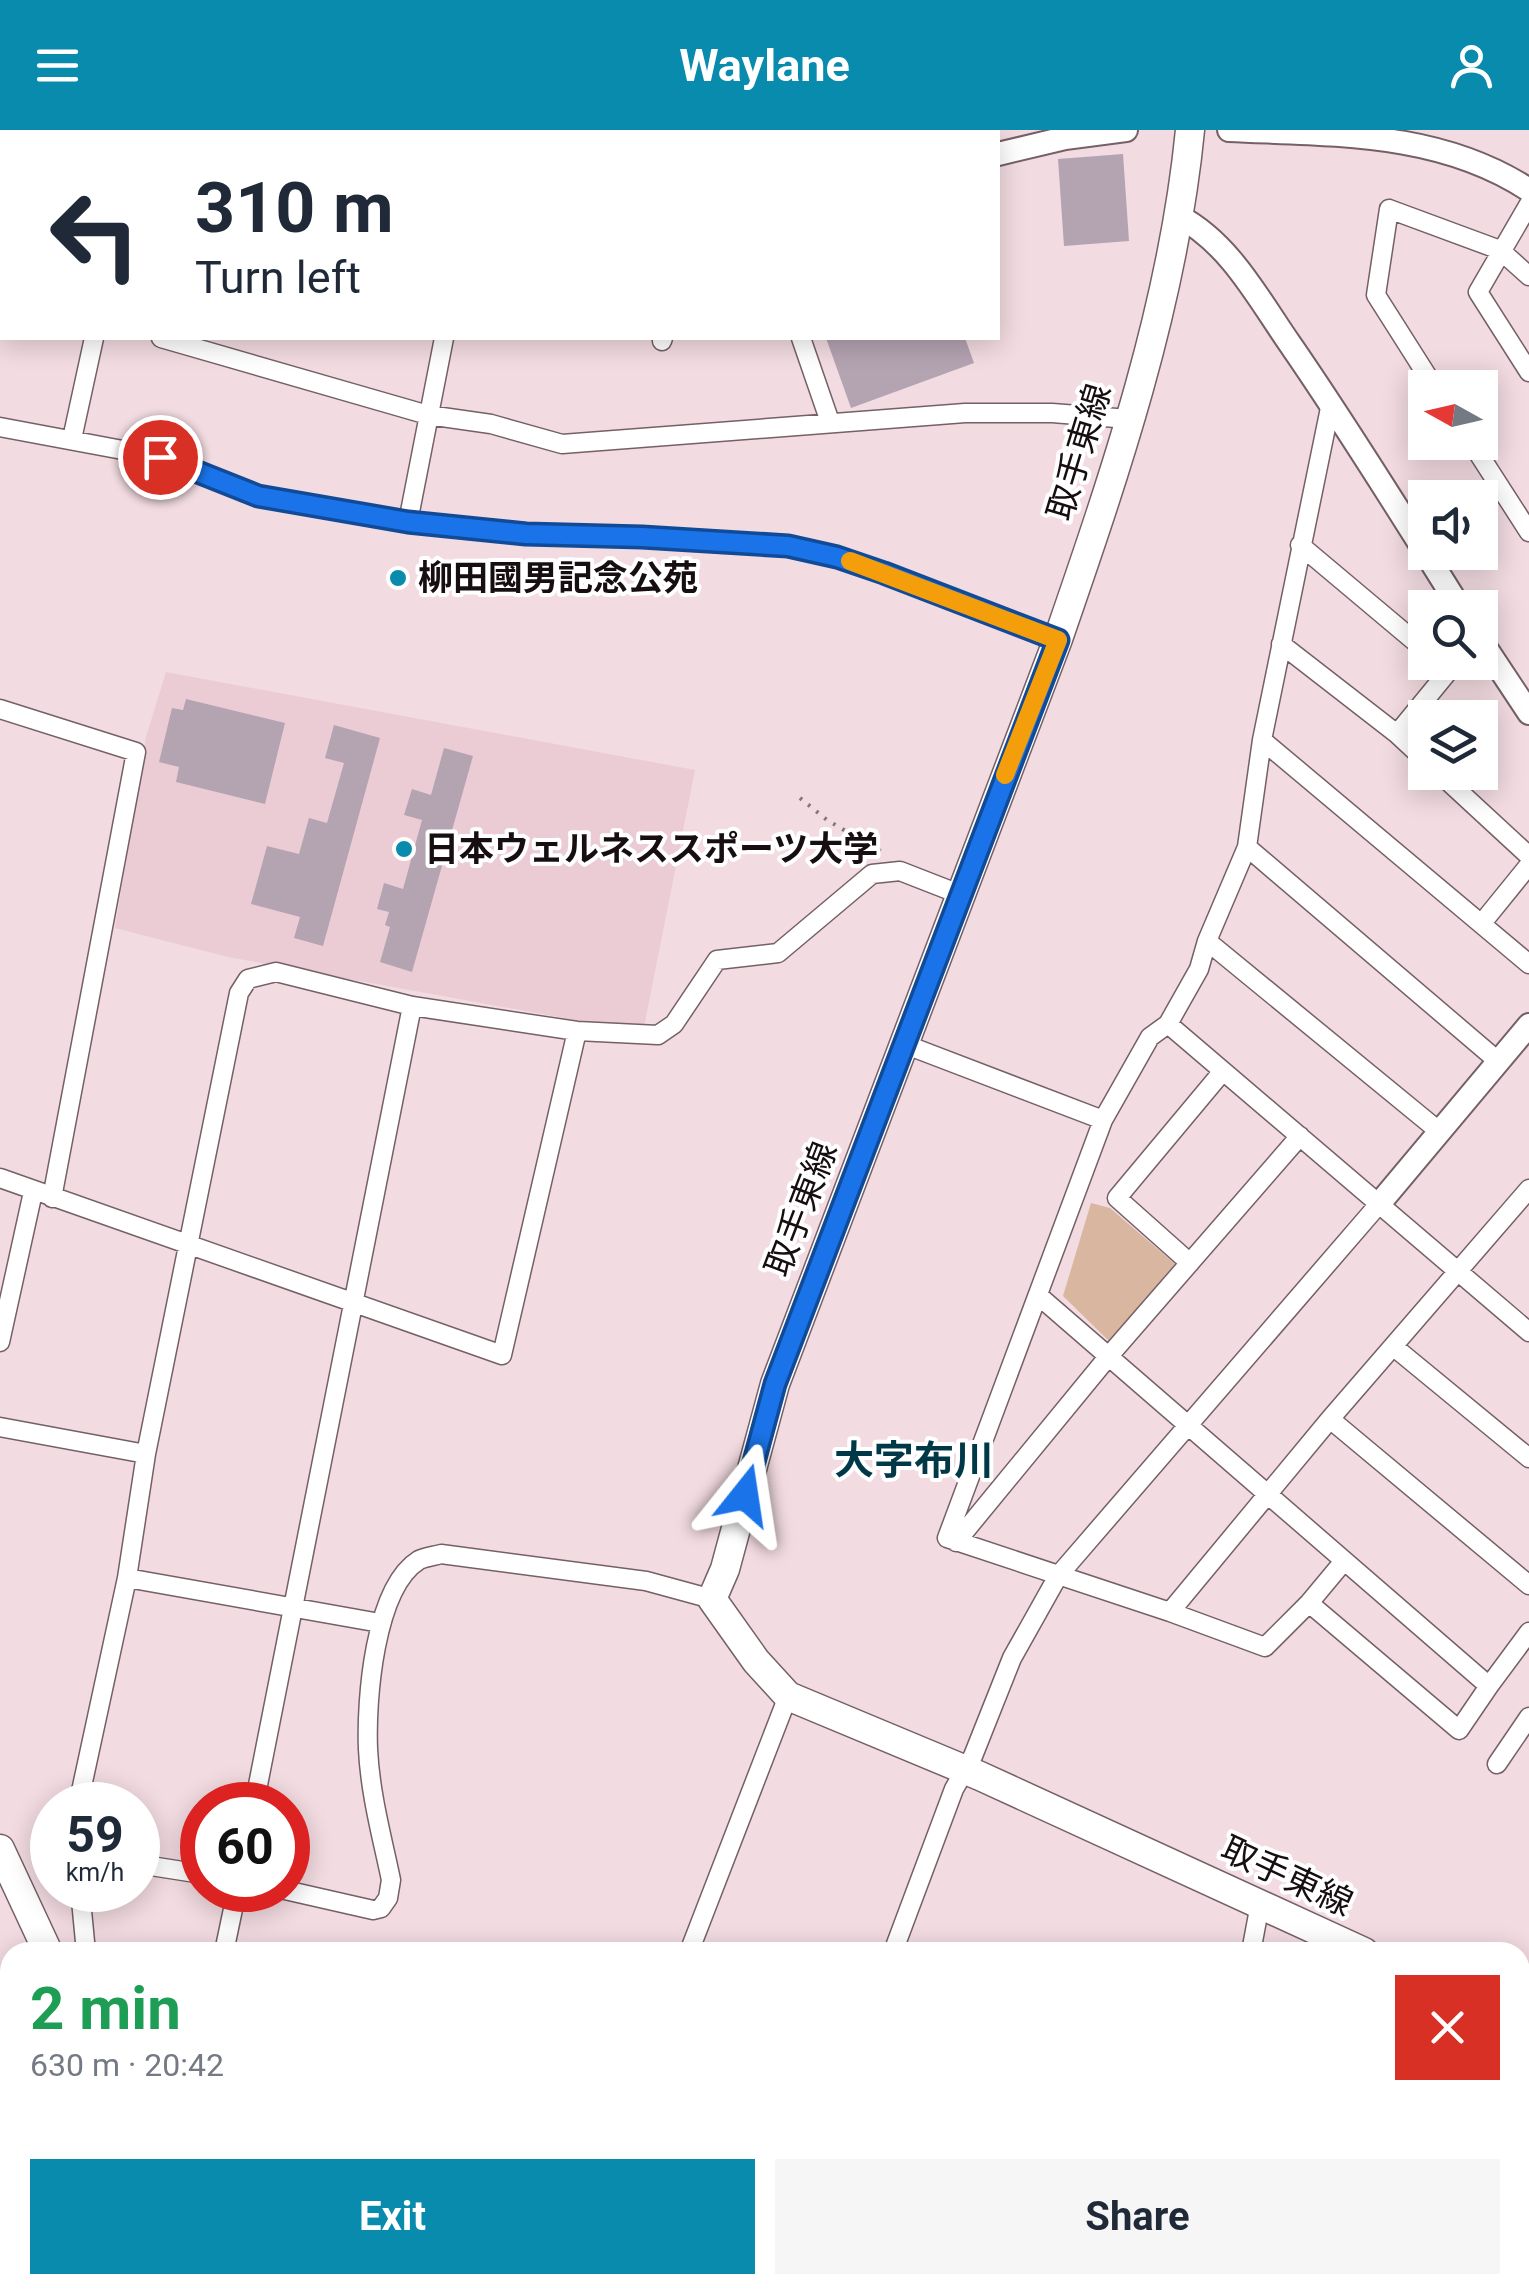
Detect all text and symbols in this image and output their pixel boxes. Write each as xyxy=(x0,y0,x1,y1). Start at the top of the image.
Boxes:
icon: menu xyxy=(30,38,85,93)
icon: person xyxy=(1444,38,1499,93)
text: Waylane xyxy=(679,39,850,92)
text: 310 m xyxy=(195,167,394,249)
icon: left xyxy=(30,170,160,300)
text: Turn left xyxy=(195,251,361,304)
north arrow xyxy=(1408,370,1498,460)
map controls xyxy=(1408,370,1498,790)
street label: 取手東線 xyxy=(1039,379,1120,525)
pin xyxy=(118,415,203,500)
icon: arrive xyxy=(133,430,188,485)
button: sound xyxy=(1408,480,1498,570)
place label: 柳田國男記念公苑 xyxy=(418,558,698,599)
marker: 柳田國男記念公苑 xyxy=(387,567,409,589)
button: search xyxy=(1408,590,1498,680)
button: layers xyxy=(1408,700,1498,790)
place label: 日本ウェルネススポーツ大学 xyxy=(424,829,878,870)
marker: 日本ウェルネススポーツ大学 xyxy=(393,838,415,860)
street label: 取手東線 xyxy=(757,1136,846,1282)
district label: 大字布川 xyxy=(834,1437,994,1484)
position arrow xyxy=(693,1443,797,1547)
speed limit sign: 60 xyxy=(180,1782,310,1912)
text: 59 xyxy=(66,1806,124,1864)
street label: 取手東線 xyxy=(1215,1828,1359,1925)
text: km/h xyxy=(66,1858,124,1887)
text: 2 min xyxy=(30,1973,181,2044)
button: close xyxy=(1395,1975,1500,2080)
text: 630 m · 20:42 xyxy=(30,2046,224,2084)
button: Exit xyxy=(30,2159,755,2274)
button: Share xyxy=(775,2159,1500,2274)

